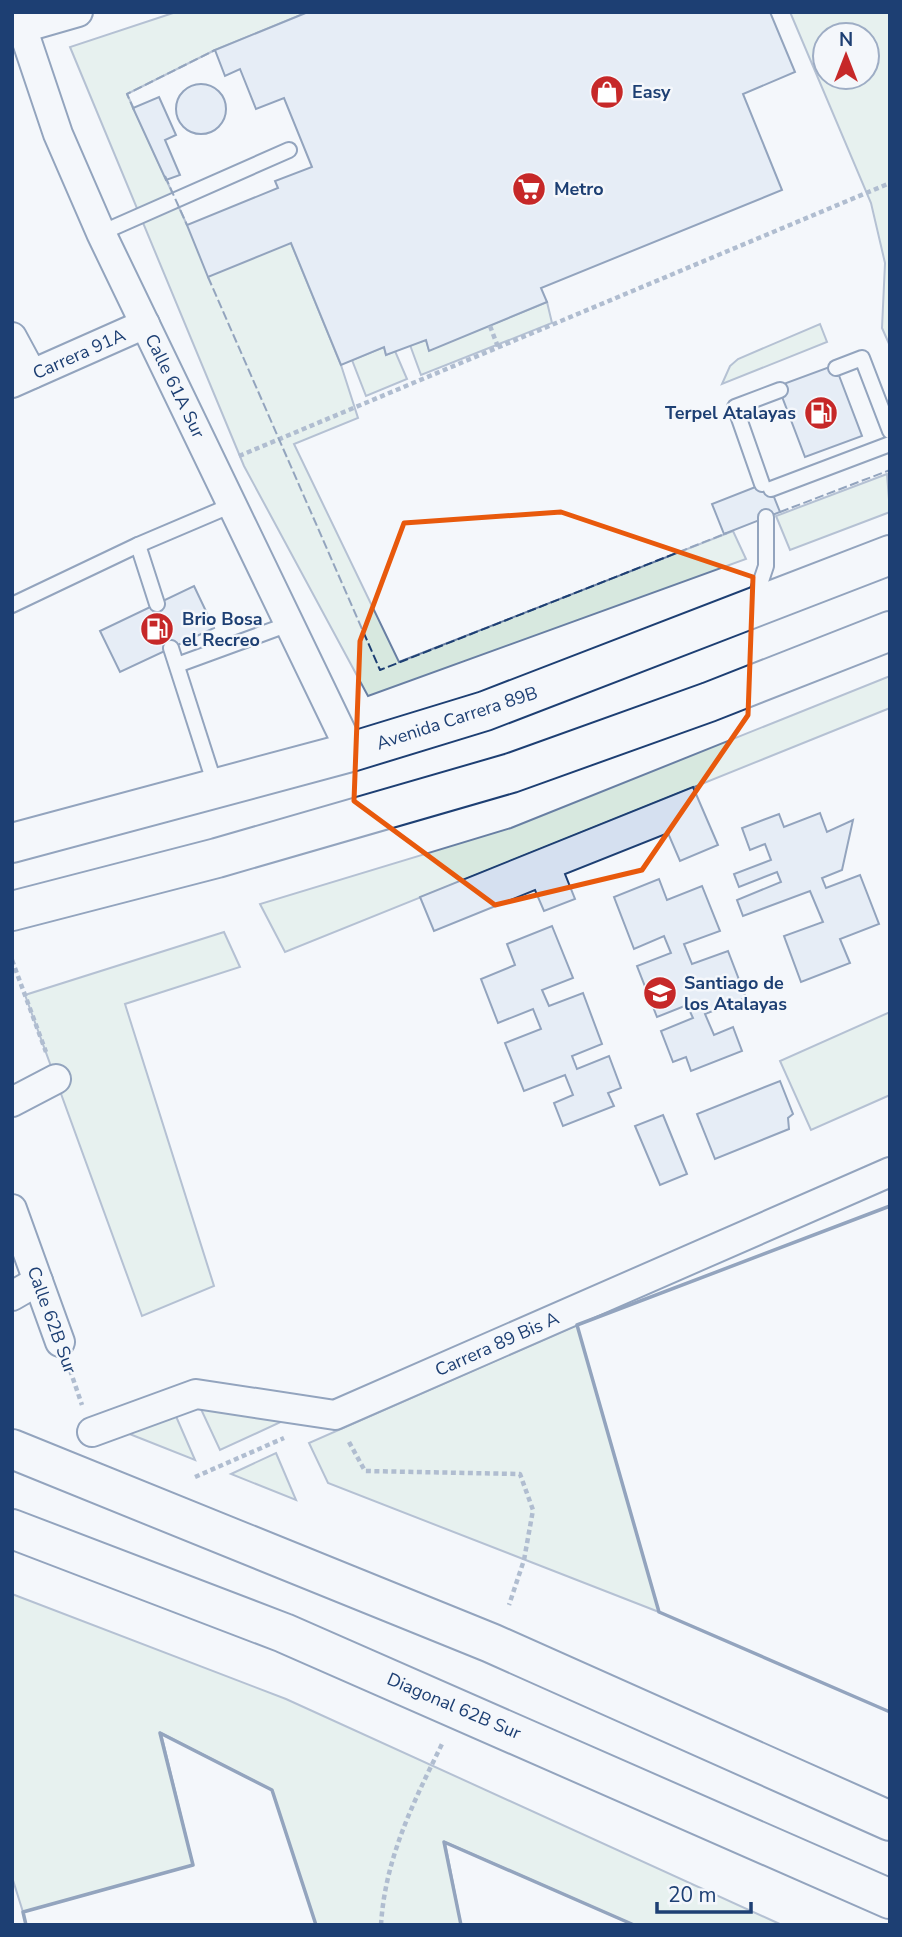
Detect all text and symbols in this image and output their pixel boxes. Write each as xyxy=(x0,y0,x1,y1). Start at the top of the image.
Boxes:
north arrow xyxy=(811,21,881,91)
text: N xyxy=(839,27,853,53)
shop icon: Easy xyxy=(588,73,626,111)
place label: Easy xyxy=(632,80,671,104)
supermarket icon: Metro xyxy=(510,170,548,208)
place label: Metro xyxy=(554,177,604,201)
street label: Carrera 91A xyxy=(29,323,129,385)
street label: Calle 61A Sur xyxy=(139,330,211,443)
fuel station icon: Terpel Atalayas xyxy=(802,394,840,432)
place label: Terpel Atalayas xyxy=(665,401,796,425)
place label: Brio Bosa el Recreo xyxy=(182,607,263,652)
fuel station icon: Brio Bosa el Recreo xyxy=(138,610,176,648)
street label: Avenida Carrera 89B xyxy=(373,681,541,755)
place label: Santiago de los Atalayas xyxy=(684,971,787,1016)
school or university icon: Santiago de los Atalayas xyxy=(641,974,679,1012)
street label: Calle 62B Sur xyxy=(22,1263,83,1377)
street label: Carrera 89 Bis A xyxy=(431,1306,563,1382)
street label: Diagonal 62B Sur xyxy=(383,1667,525,1745)
scale bar xyxy=(657,1870,752,1914)
text: 20 m xyxy=(668,1881,717,1909)

